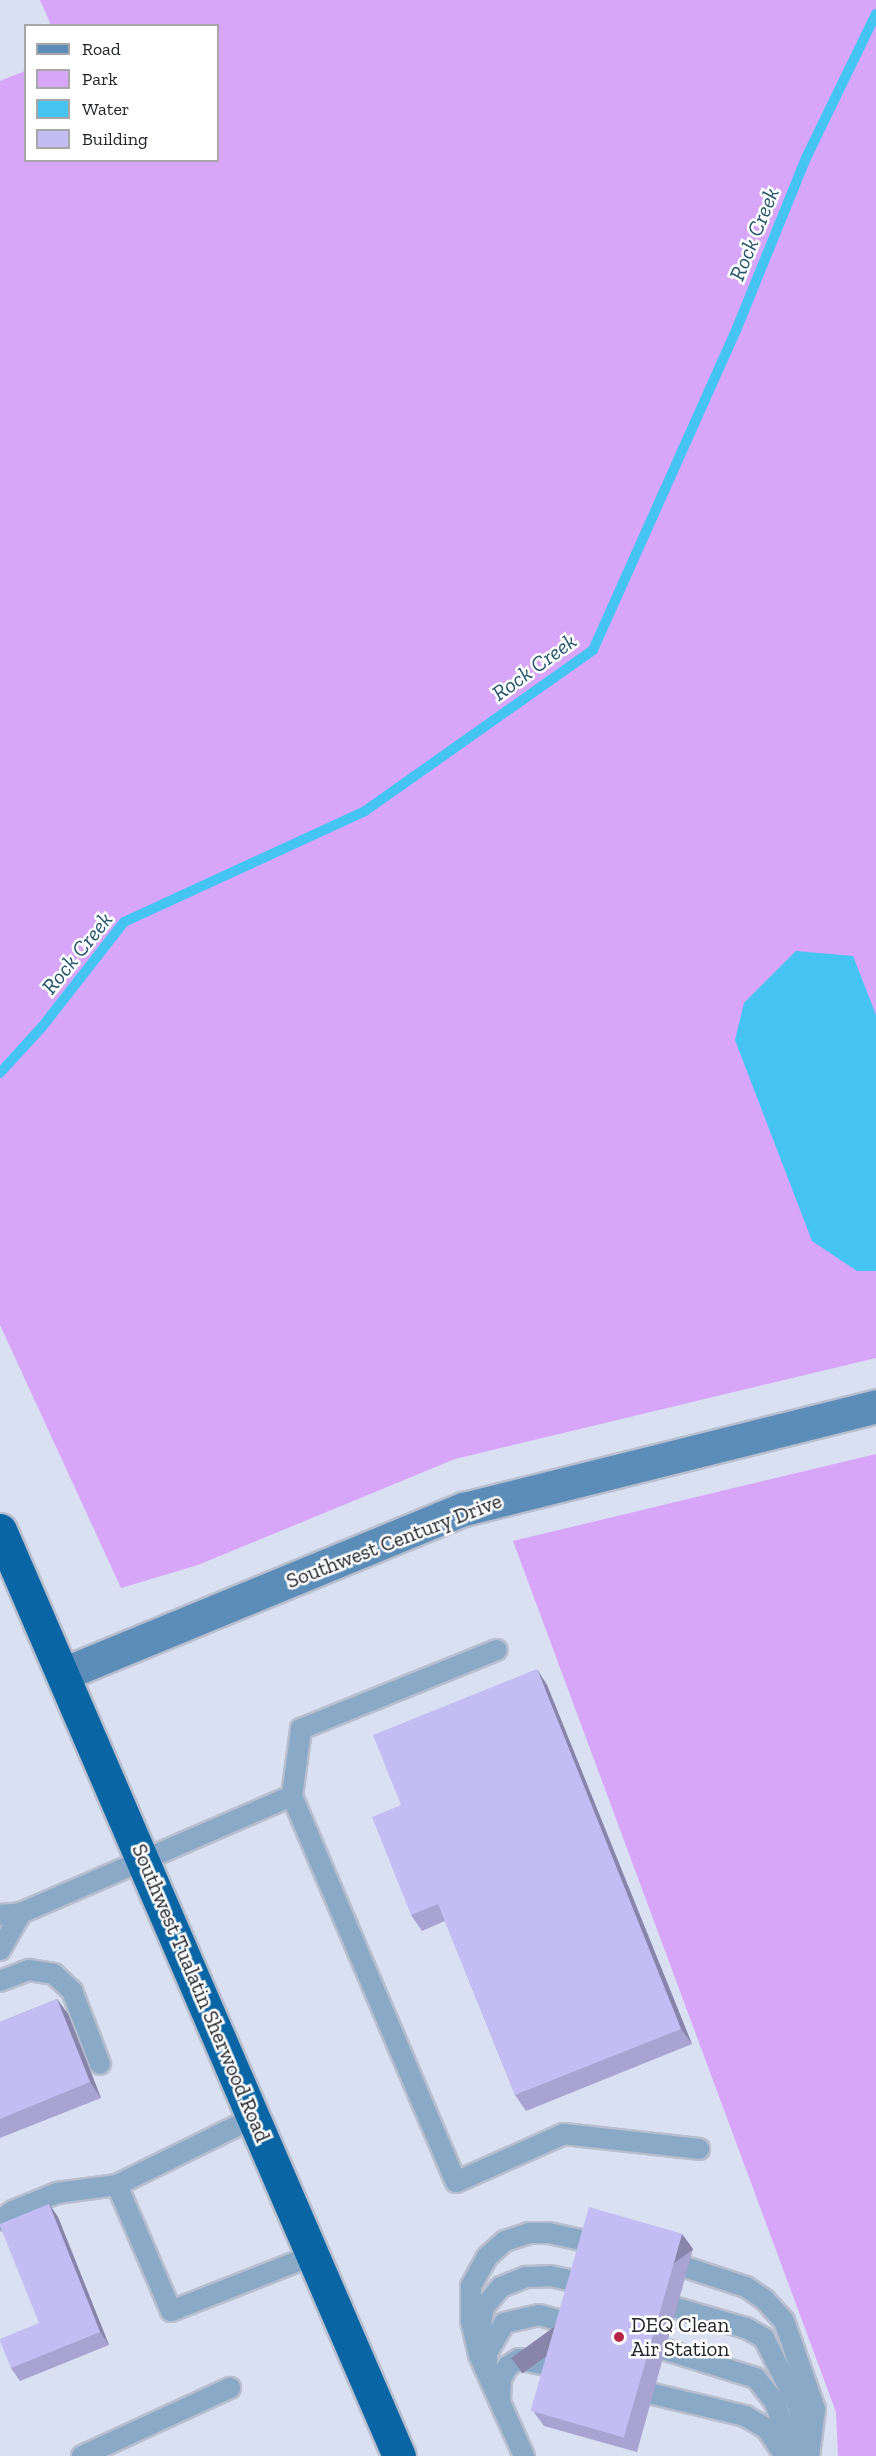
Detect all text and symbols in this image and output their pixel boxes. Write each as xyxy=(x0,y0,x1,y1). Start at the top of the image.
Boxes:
legend xyxy=(24,24,219,162)
text: Road xyxy=(82,38,121,60)
text: Park xyxy=(82,68,118,90)
text: Water xyxy=(82,98,129,120)
text: Building xyxy=(82,128,148,150)
water label: Rock Creek xyxy=(723,184,785,284)
water label: Rock Creek xyxy=(487,627,581,707)
water label: Rock Creek xyxy=(36,907,118,999)
street label: Southwest Century Drive xyxy=(283,1488,505,1594)
street label: Southwest Tualatin Sherwood Road xyxy=(126,1840,276,2146)
place label: DEQ Clean Air Station xyxy=(631,2312,730,2362)
marker: DEQ Clean Air Station xyxy=(612,2330,626,2344)

